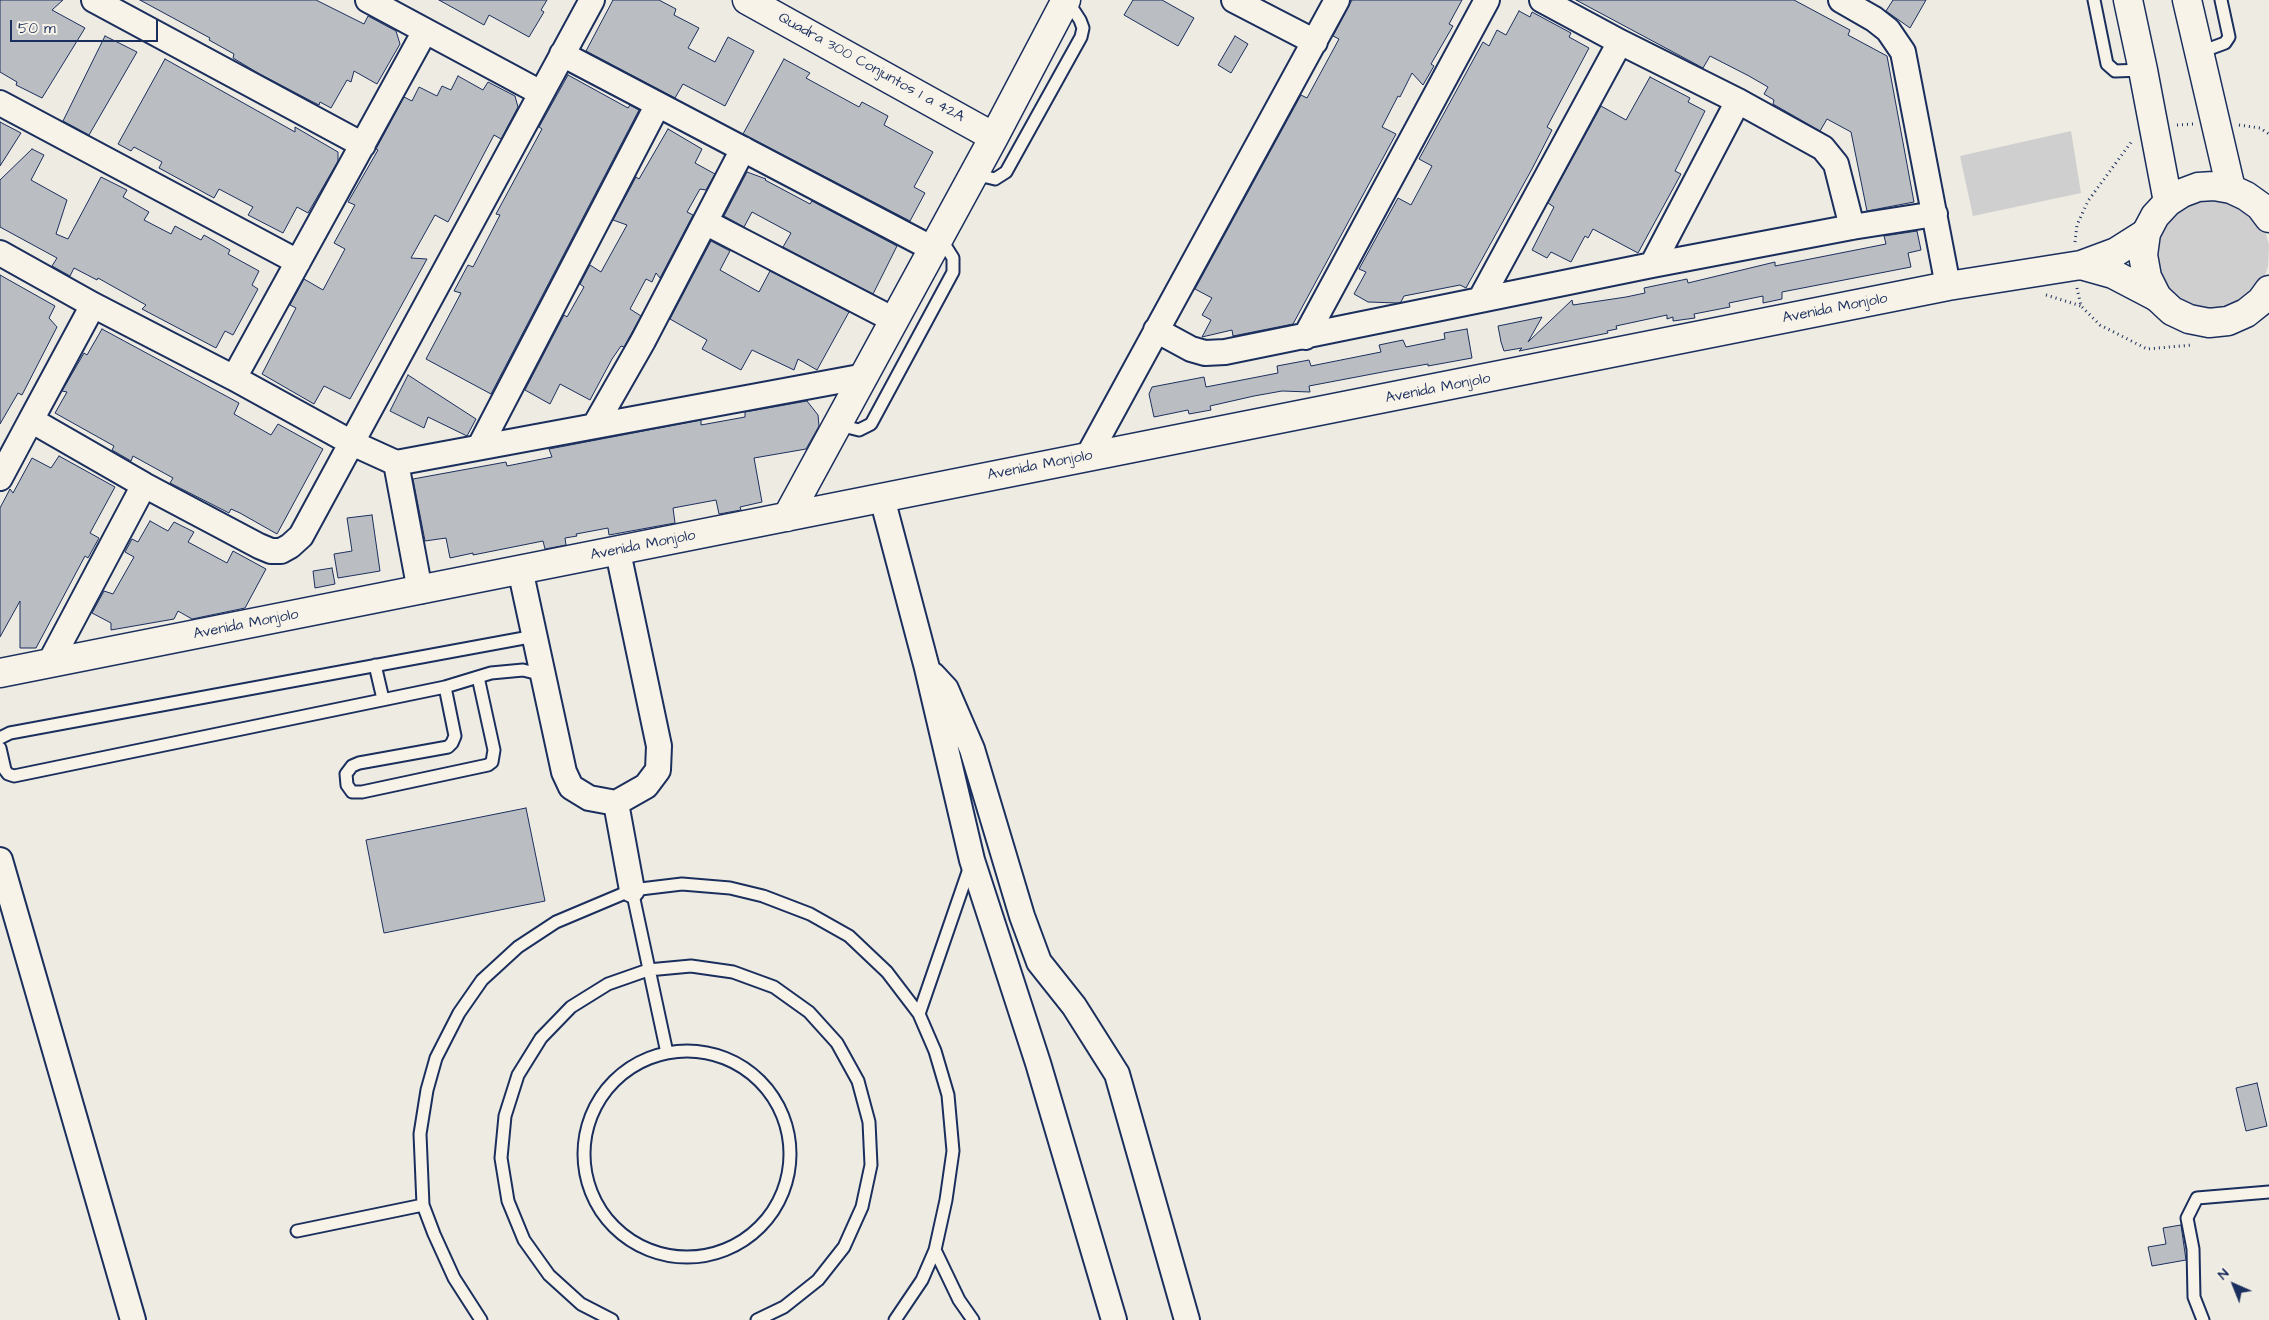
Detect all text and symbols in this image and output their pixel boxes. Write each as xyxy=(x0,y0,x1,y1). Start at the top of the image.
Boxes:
street label: Quadra 300 Conjuntos 1 a 42A xyxy=(775,9,967,127)
scale bar xyxy=(12,10,160,42)
text: 50 m xyxy=(18,18,56,39)
street label: Avenida Monjolo xyxy=(1781,290,1889,328)
street label: Avenida Monjolo xyxy=(1384,370,1492,408)
street label: Avenida Monjolo xyxy=(986,447,1094,485)
street label: Avenida Monjolo xyxy=(589,527,697,565)
street label: Avenida Monjolo xyxy=(192,606,300,644)
north arrow xyxy=(2209,1260,2259,1310)
text: N xyxy=(2213,1264,2234,1284)

